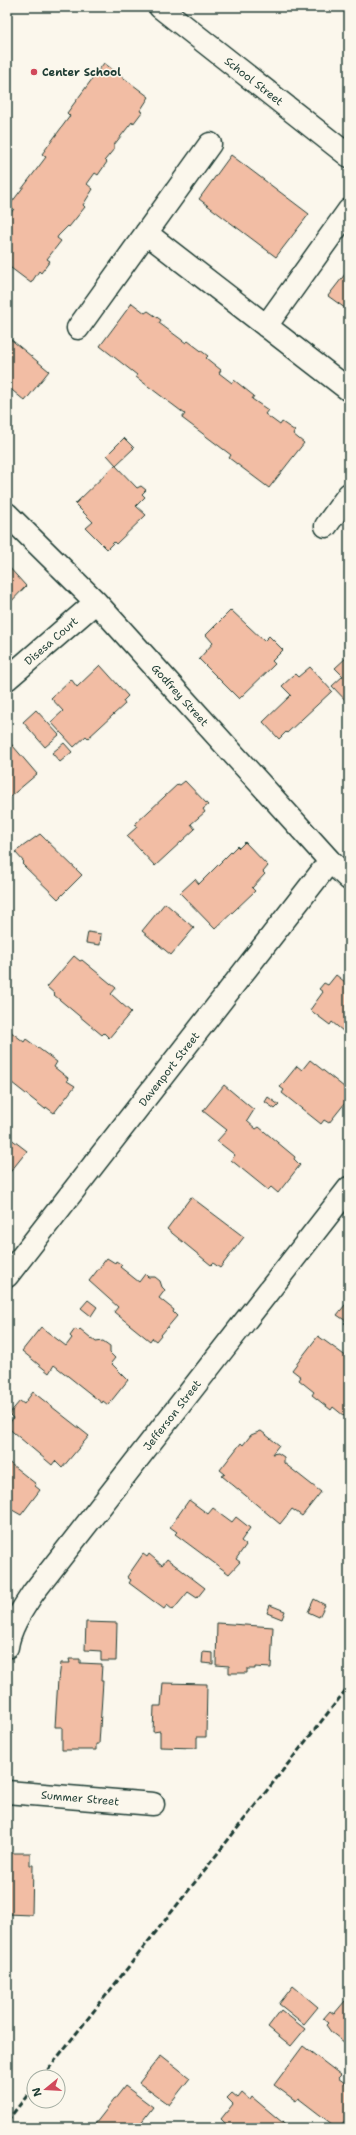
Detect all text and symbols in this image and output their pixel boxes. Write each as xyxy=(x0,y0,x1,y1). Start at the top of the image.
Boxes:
street label: School Street xyxy=(221,54,286,109)
place label: Center School xyxy=(42,65,121,80)
marker: Center School xyxy=(29,67,39,77)
street label: Disesa Court xyxy=(21,614,81,669)
street label: Godfrey Street xyxy=(148,661,212,730)
street label: Davenport Street xyxy=(136,1029,203,1110)
street label: Jefferson Street xyxy=(140,1377,205,1454)
street label: Summer Street xyxy=(40,1788,120,1809)
north arrow xyxy=(26,2069,66,2109)
text: N xyxy=(28,2085,45,2098)

